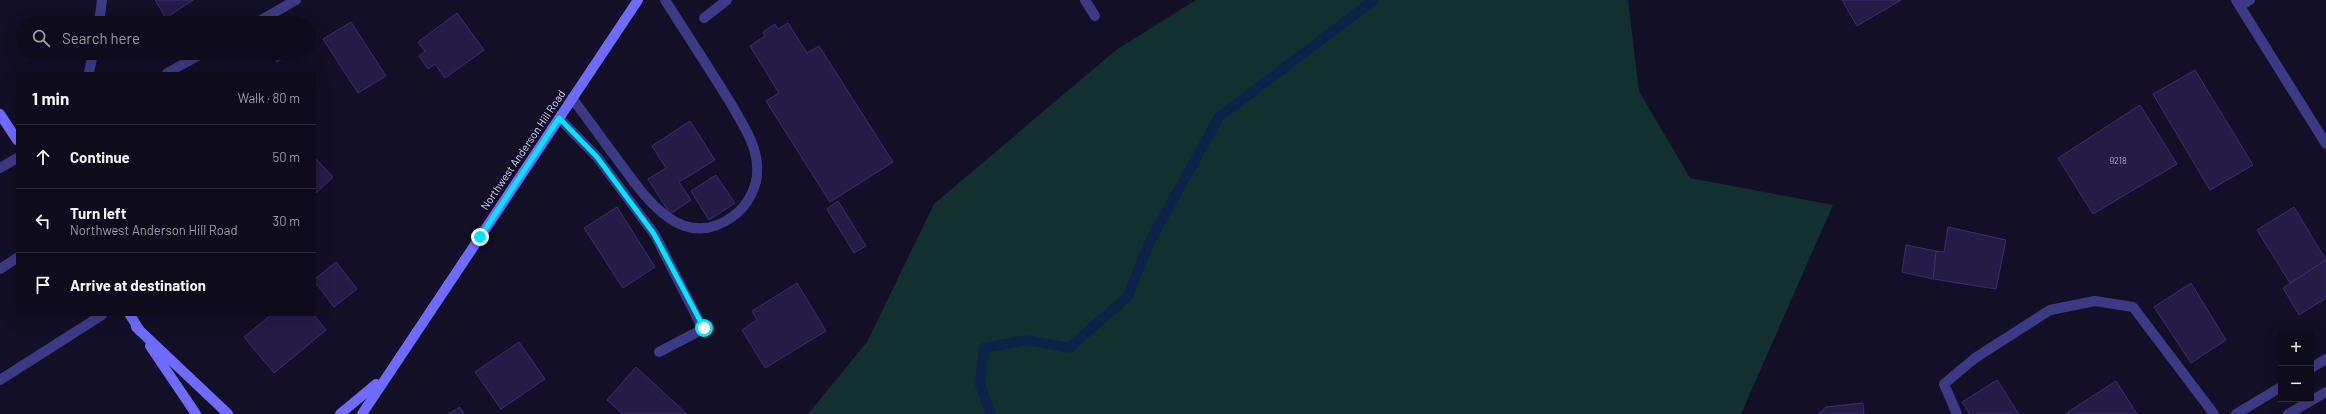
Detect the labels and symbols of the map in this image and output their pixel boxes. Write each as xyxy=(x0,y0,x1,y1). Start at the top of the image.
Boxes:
street label: Northwest Anderson Hill Road xyxy=(478,87,568,212)
house number: 9218 xyxy=(2109,155,2127,166)
route end xyxy=(471,228,489,246)
route start xyxy=(695,319,713,337)

